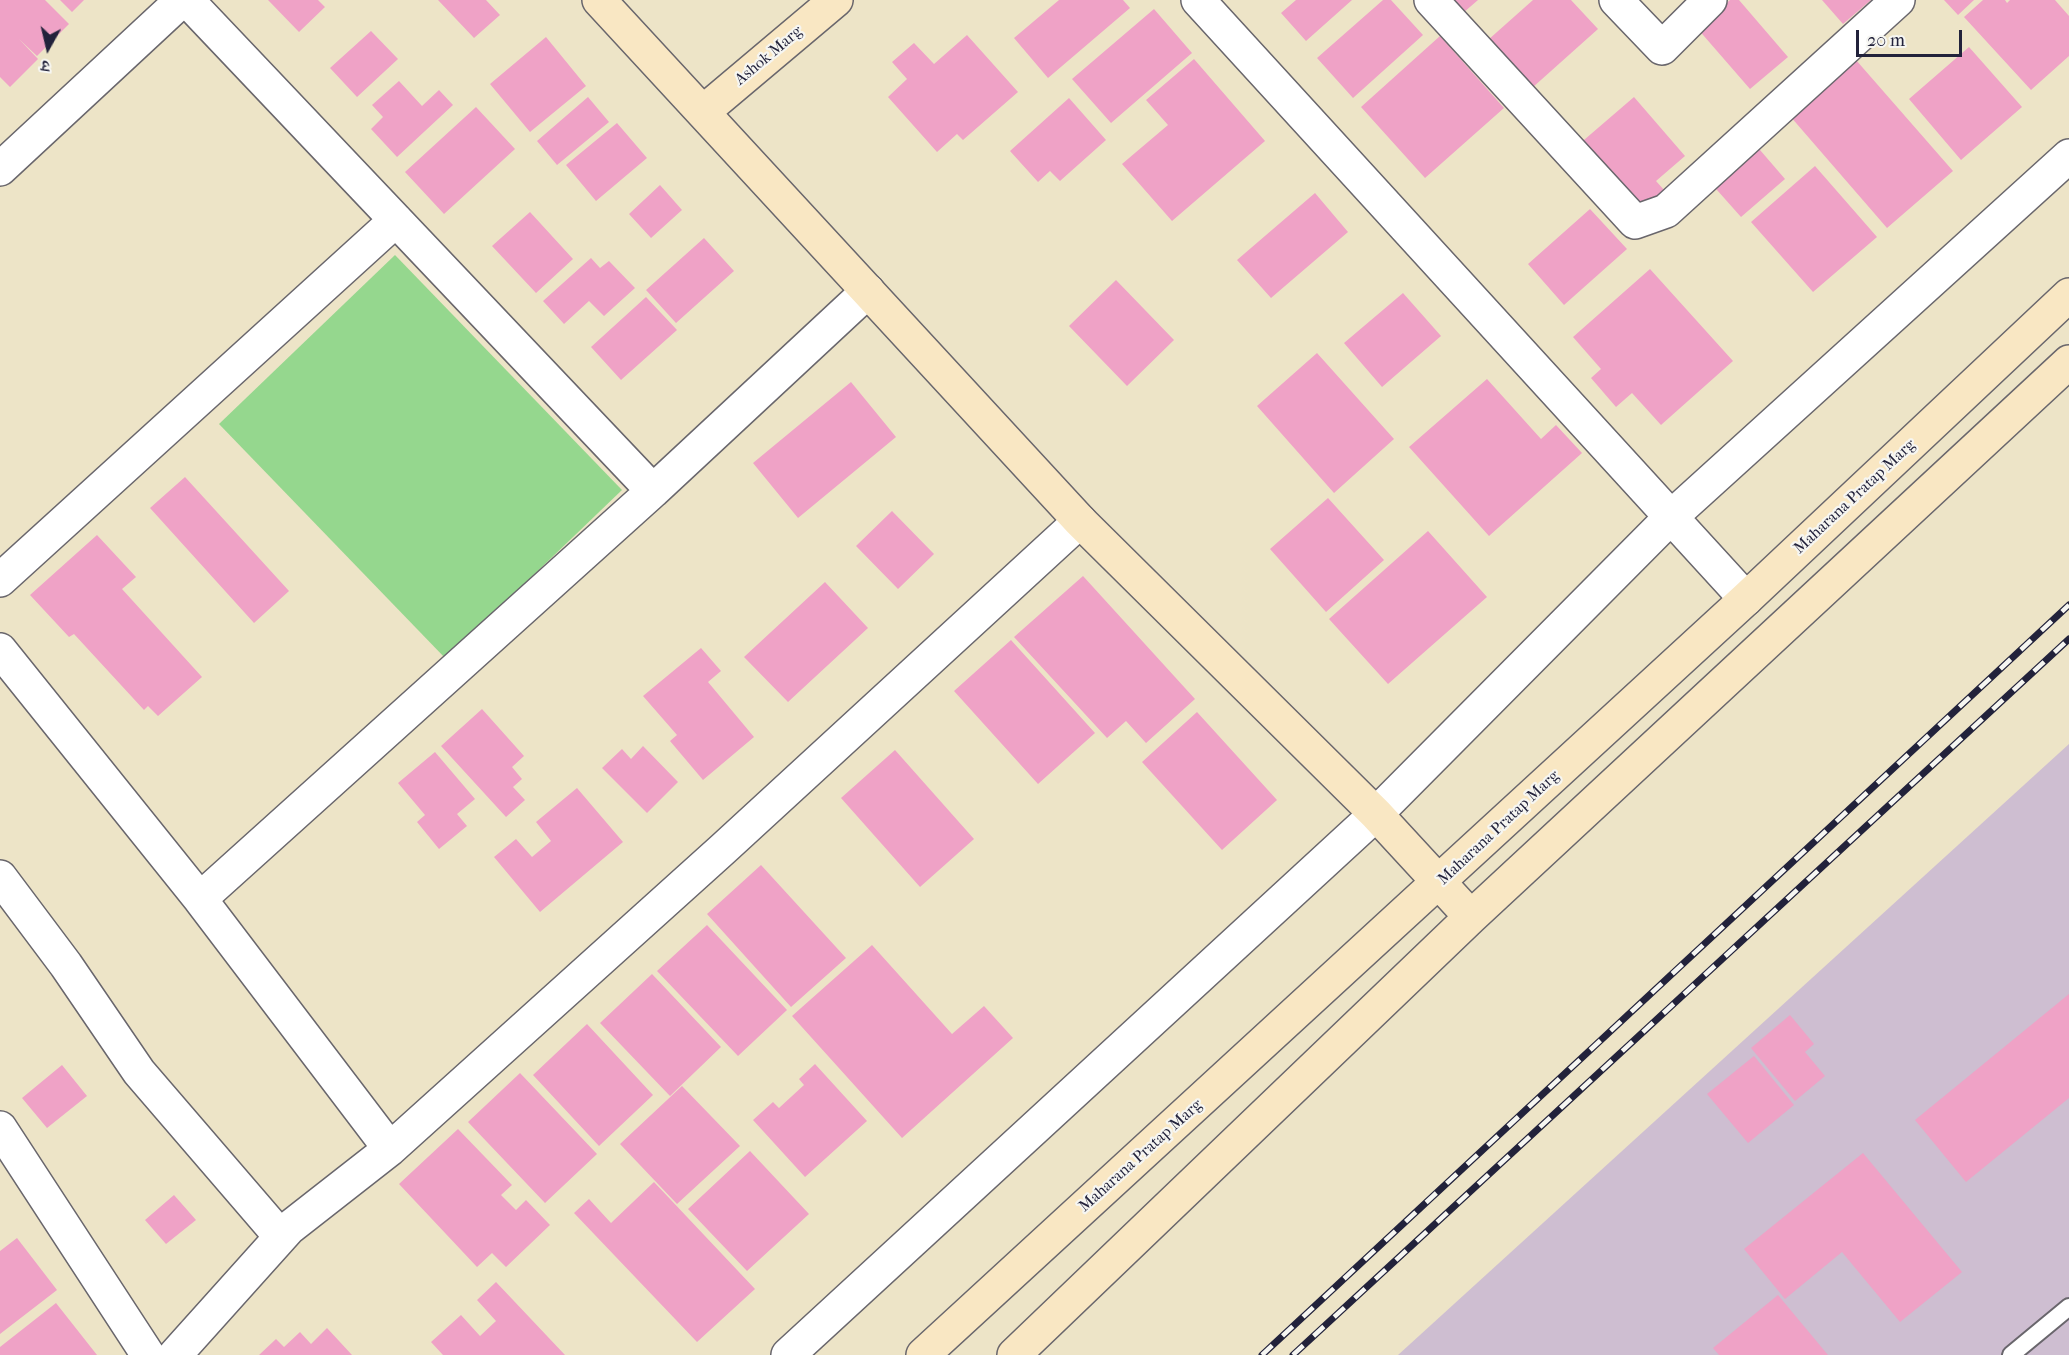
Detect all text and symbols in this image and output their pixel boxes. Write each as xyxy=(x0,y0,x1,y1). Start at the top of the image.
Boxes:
north arrow xyxy=(18,18,78,78)
scale bar xyxy=(1859,18,1966,56)
street label: Ashok Marg xyxy=(731,22,807,90)
text: 20 m xyxy=(1867,30,1905,51)
text: उ xyxy=(40,56,51,76)
street label: Maharana Pratap Marg xyxy=(1790,436,1920,558)
street label: Maharana Pratap Marg xyxy=(1434,767,1564,889)
street label: Maharana Pratap Marg xyxy=(1075,1096,1207,1216)

